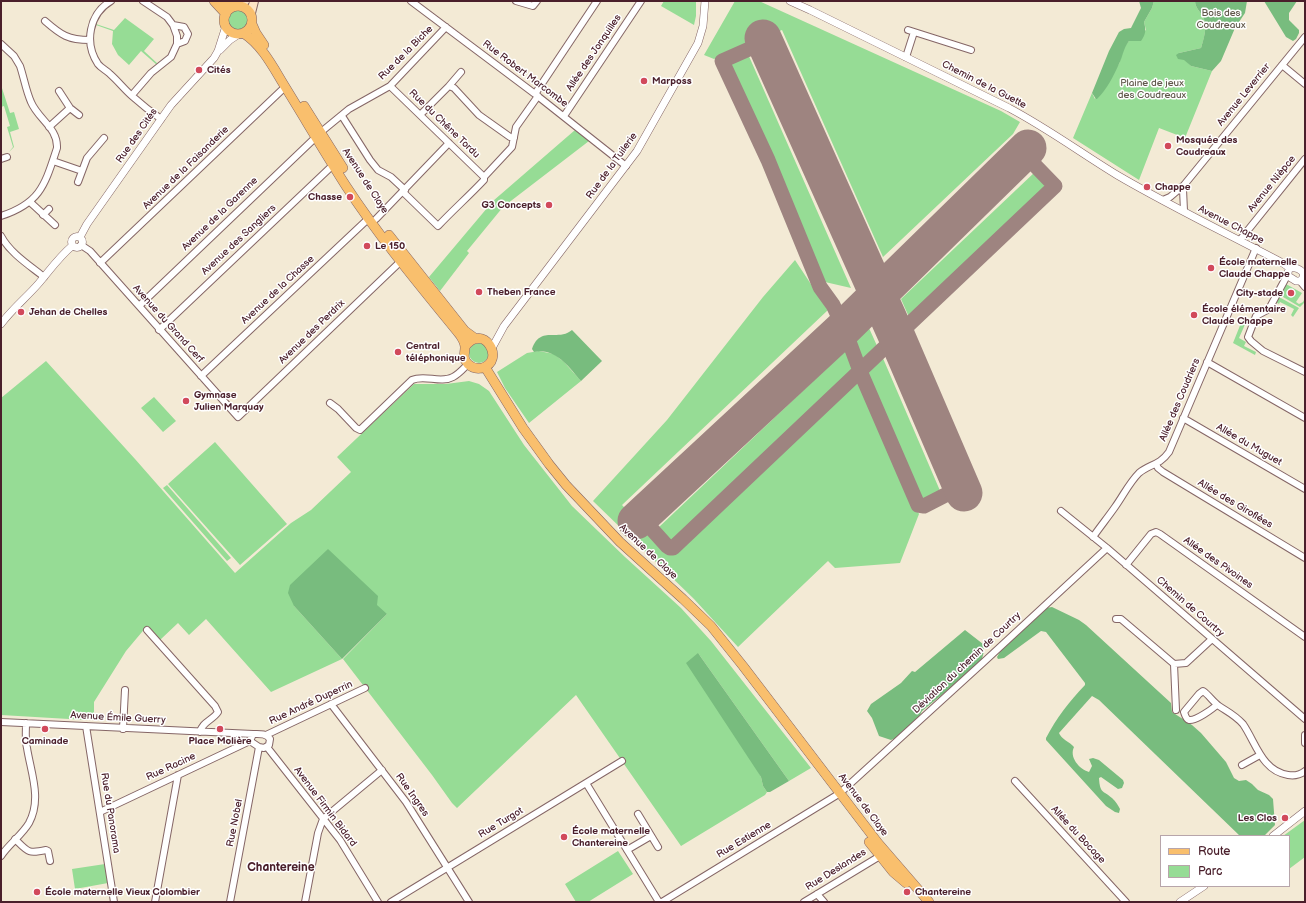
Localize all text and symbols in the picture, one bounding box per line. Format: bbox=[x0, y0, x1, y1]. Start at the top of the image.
park label: Bois des Coudreaux bbox=[1196, 7, 1246, 30]
street label: Allée des Jonquilles bbox=[564, 12, 624, 94]
street label: Rue de la Biche bbox=[376, 23, 436, 83]
street label: Rue Robert Marcombe bbox=[480, 38, 570, 110]
street label: Chemin de la Guette bbox=[940, 59, 1028, 111]
street label: Avenue Leverrier bbox=[1215, 61, 1273, 129]
place label: Cités bbox=[207, 64, 231, 76]
marker: Cités bbox=[194, 65, 204, 75]
place label: Marposs bbox=[652, 75, 692, 87]
marker: Marposs bbox=[639, 76, 649, 86]
park label: Plaine de jeux des Coudreaux bbox=[1118, 77, 1186, 100]
street label: Rue du Chêne Tordu bbox=[406, 87, 482, 161]
street label: Rue des Cités bbox=[114, 106, 160, 166]
street label: Avenue de la Faisanderie bbox=[141, 124, 231, 212]
street label: Rue de la Tuilerie bbox=[584, 130, 640, 202]
place label: Mosquée des Coudreaux bbox=[1176, 134, 1237, 158]
marker: Mosquée des Coudreaux bbox=[1163, 141, 1173, 151]
street label: Avenue de Claye bbox=[339, 146, 391, 216]
street label: Avenue Niépce bbox=[1246, 153, 1298, 215]
street label: Avenue de la Garenne bbox=[180, 175, 260, 253]
place label: Chappe bbox=[1155, 181, 1191, 193]
marker: Chappe bbox=[1142, 182, 1152, 192]
place label: Chasse bbox=[308, 191, 342, 203]
marker: Chasse bbox=[345, 192, 355, 202]
place label: G3 Concepts bbox=[482, 199, 541, 211]
marker: G3 Concepts bbox=[544, 200, 554, 210]
street label: Avenue des Sangliers bbox=[199, 202, 279, 278]
street label: Avenue Chappe bbox=[1196, 203, 1266, 247]
place label: Le 150 bbox=[375, 240, 405, 252]
marker: Le 150 bbox=[362, 241, 372, 251]
street label: Avenue de la Chasse bbox=[239, 253, 317, 327]
place label: École maternelle Claude Chappe bbox=[1219, 256, 1297, 280]
marker: École maternelle Claude Chappe bbox=[1206, 263, 1216, 273]
street label: Avenue du Grand Cerf bbox=[130, 283, 206, 365]
place label: Theben France bbox=[487, 286, 556, 298]
marker: Theben France bbox=[474, 287, 484, 297]
place label: City-stade bbox=[1236, 287, 1283, 299]
marker: City-stade bbox=[1286, 288, 1296, 298]
street label: Avenue des Perdrix bbox=[276, 297, 348, 367]
place label: École élémentaire Claude Chappe bbox=[1202, 303, 1286, 326]
place label: Jehan de Chelles bbox=[29, 306, 108, 318]
marker: Jehan de Chelles bbox=[16, 307, 26, 317]
marker: École élémentaire Claude Chappe bbox=[1189, 310, 1199, 320]
place label: Central téléphonique bbox=[406, 340, 466, 364]
marker: Central téléphonique bbox=[393, 347, 403, 357]
street label: Allée des Coudriers bbox=[1157, 357, 1203, 443]
place label: Gymnase Julien Marquay bbox=[194, 389, 264, 412]
marker: Gymnase Julien Marquay bbox=[181, 396, 191, 406]
street label: Allée du Muguet bbox=[1214, 421, 1284, 469]
street label: Allée des Giroflées bbox=[1195, 477, 1275, 531]
street label: Avenue de Claye bbox=[616, 522, 680, 582]
street label: Allée des Pivoines bbox=[1181, 535, 1255, 591]
street label: Chemin de Courtry bbox=[1154, 574, 1226, 640]
street label: Déviation du chemin de Courtry bbox=[911, 610, 1023, 716]
street label: Rue André Duperrin bbox=[267, 678, 355, 728]
street label: Avenue Émile Guerry bbox=[70, 710, 166, 726]
marker: Caminade bbox=[40, 724, 50, 734]
marker: Place Molière bbox=[215, 724, 225, 734]
place label: Caminade bbox=[22, 735, 68, 747]
place label: Place Molière bbox=[188, 735, 252, 747]
street label: Rue Racine bbox=[144, 750, 198, 784]
street label: Avenue Firmin Bidard bbox=[291, 765, 359, 849]
street label: Rue Ingres bbox=[393, 771, 431, 819]
street label: Avenue de Claye bbox=[836, 771, 890, 839]
street label: Rue du Panorama bbox=[98, 772, 122, 854]
street label: Rue Nobel bbox=[225, 798, 245, 848]
street label: Allée du Bocage bbox=[1048, 804, 1108, 866]
street label: Rue Turgot bbox=[476, 805, 526, 841]
place label: Les Clos bbox=[1238, 812, 1277, 824]
marker: Les Clos bbox=[1280, 813, 1290, 823]
street label: Rue Estienne bbox=[715, 819, 773, 861]
place label: École maternelle Chantereine bbox=[572, 825, 650, 848]
marker: École maternelle Chantereine bbox=[559, 832, 569, 842]
legend bbox=[1160, 835, 1290, 887]
text: Route bbox=[1198, 844, 1230, 859]
street label: Rue Deslandes bbox=[803, 847, 869, 893]
district label: Chantereine bbox=[247, 861, 315, 875]
text: Parc bbox=[1198, 864, 1222, 879]
place label: École maternelle Vieux Colombier bbox=[45, 886, 200, 898]
place label: Chantereine bbox=[915, 886, 971, 898]
marker: École maternelle Vieux Colombier bbox=[32, 887, 42, 897]
marker: Chantereine bbox=[902, 887, 912, 897]

